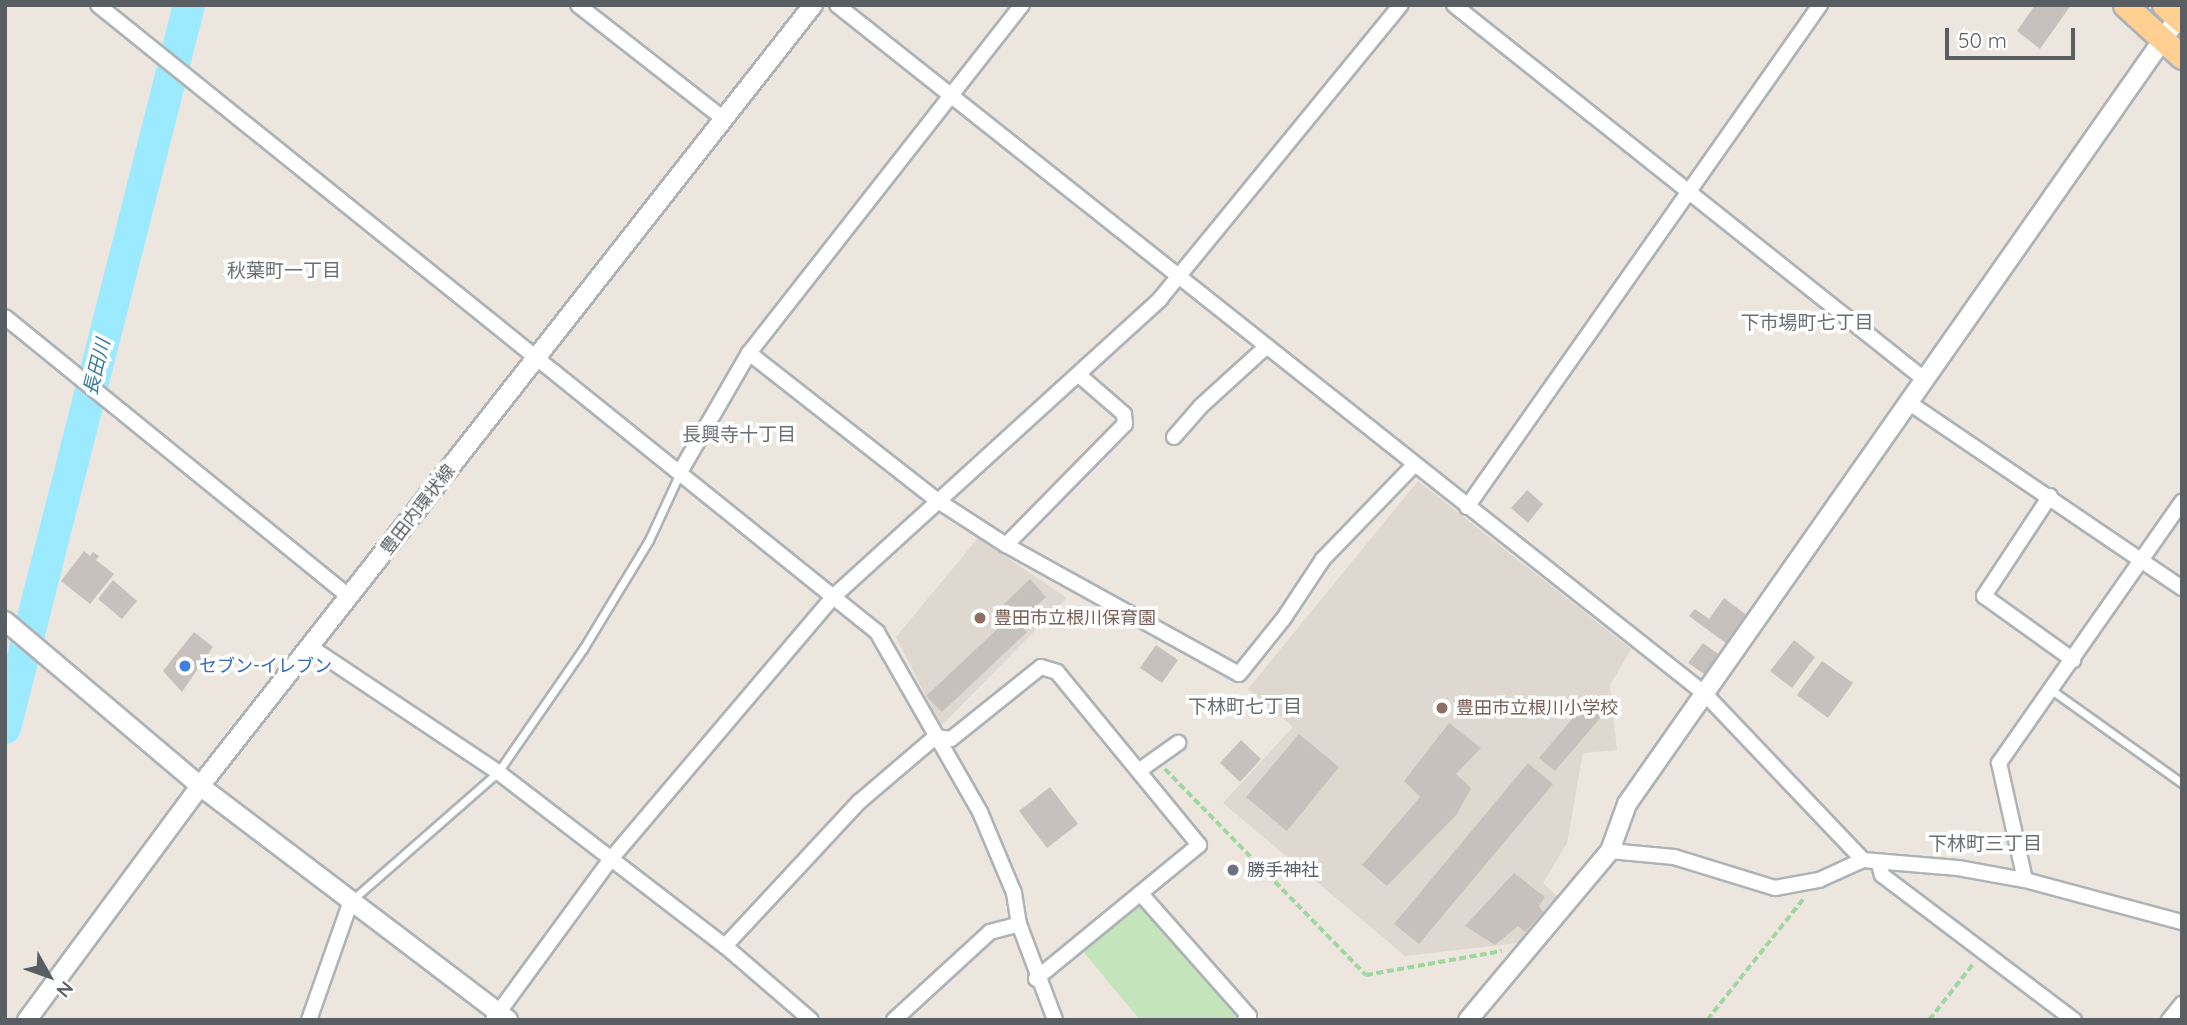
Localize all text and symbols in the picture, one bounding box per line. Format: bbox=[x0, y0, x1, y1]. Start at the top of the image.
scale bar bbox=[1949, 14, 2078, 58]
text: 50 m bbox=[1958, 27, 2007, 53]
district label: 秋葉町一丁目 bbox=[227, 260, 341, 282]
district label: 下市場町七丁目 bbox=[1741, 312, 1873, 334]
water label: 長田川 bbox=[79, 337, 115, 397]
district label: 長興寺十丁目 bbox=[682, 424, 796, 446]
street label: 豊田内環状線 bbox=[376, 461, 460, 559]
place label: 豊田市立根川保育園 bbox=[994, 607, 1156, 629]
marker: 豊田市立根川保育園 bbox=[972, 610, 988, 626]
place label: セブン-イレブン bbox=[199, 655, 332, 677]
marker: セブン-イレブン bbox=[177, 658, 193, 674]
district label: 下林町七丁目 bbox=[1188, 696, 1302, 718]
place label: 豊田市立根川小学校 bbox=[1456, 697, 1618, 719]
marker: 豊田市立根川小学校 bbox=[1434, 700, 1450, 716]
district label: 下林町三丁目 bbox=[1928, 833, 2042, 855]
place label: 勝手神社 bbox=[1247, 859, 1319, 881]
marker: 勝手神社 bbox=[1225, 862, 1241, 878]
north arrow bbox=[14, 941, 84, 1011]
text: N bbox=[51, 976, 79, 1003]

